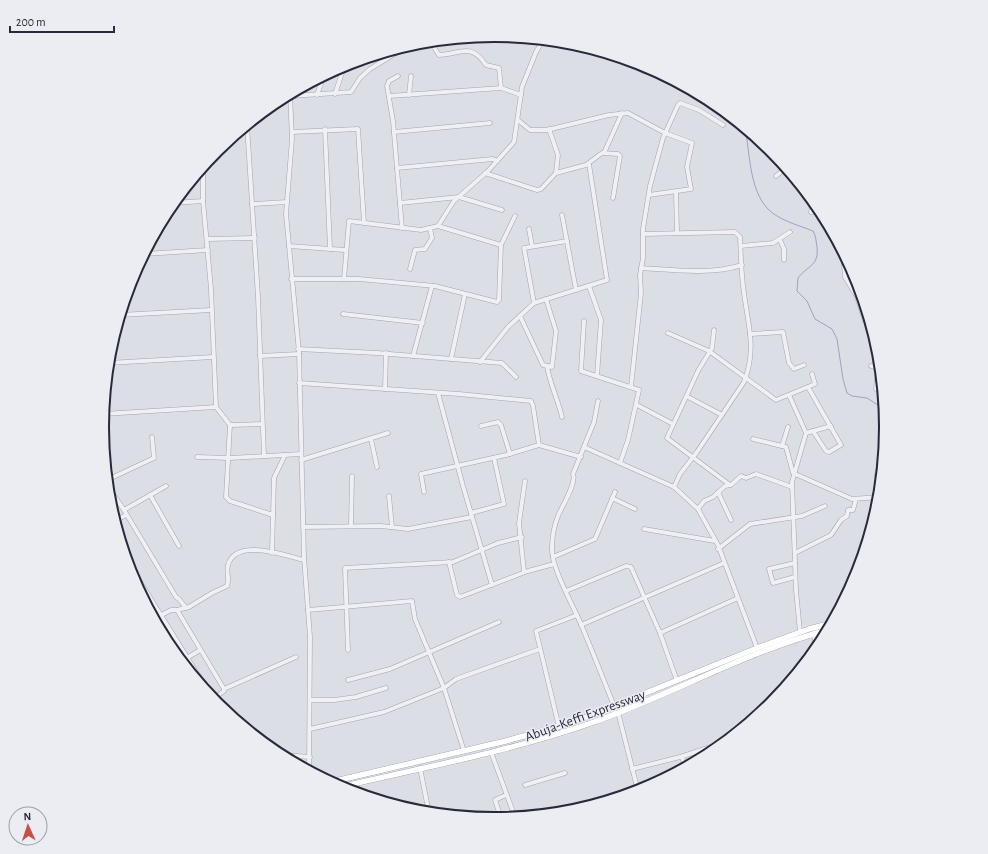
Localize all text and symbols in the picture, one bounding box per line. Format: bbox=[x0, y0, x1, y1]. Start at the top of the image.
scale bar bbox=[10, 8, 114, 34]
text: 200 m bbox=[16, 16, 46, 28]
street label: Abuja-Keffi Expressway bbox=[523, 688, 648, 744]
north arrow bbox=[8, 806, 48, 846]
text: N bbox=[23, 811, 32, 822]

